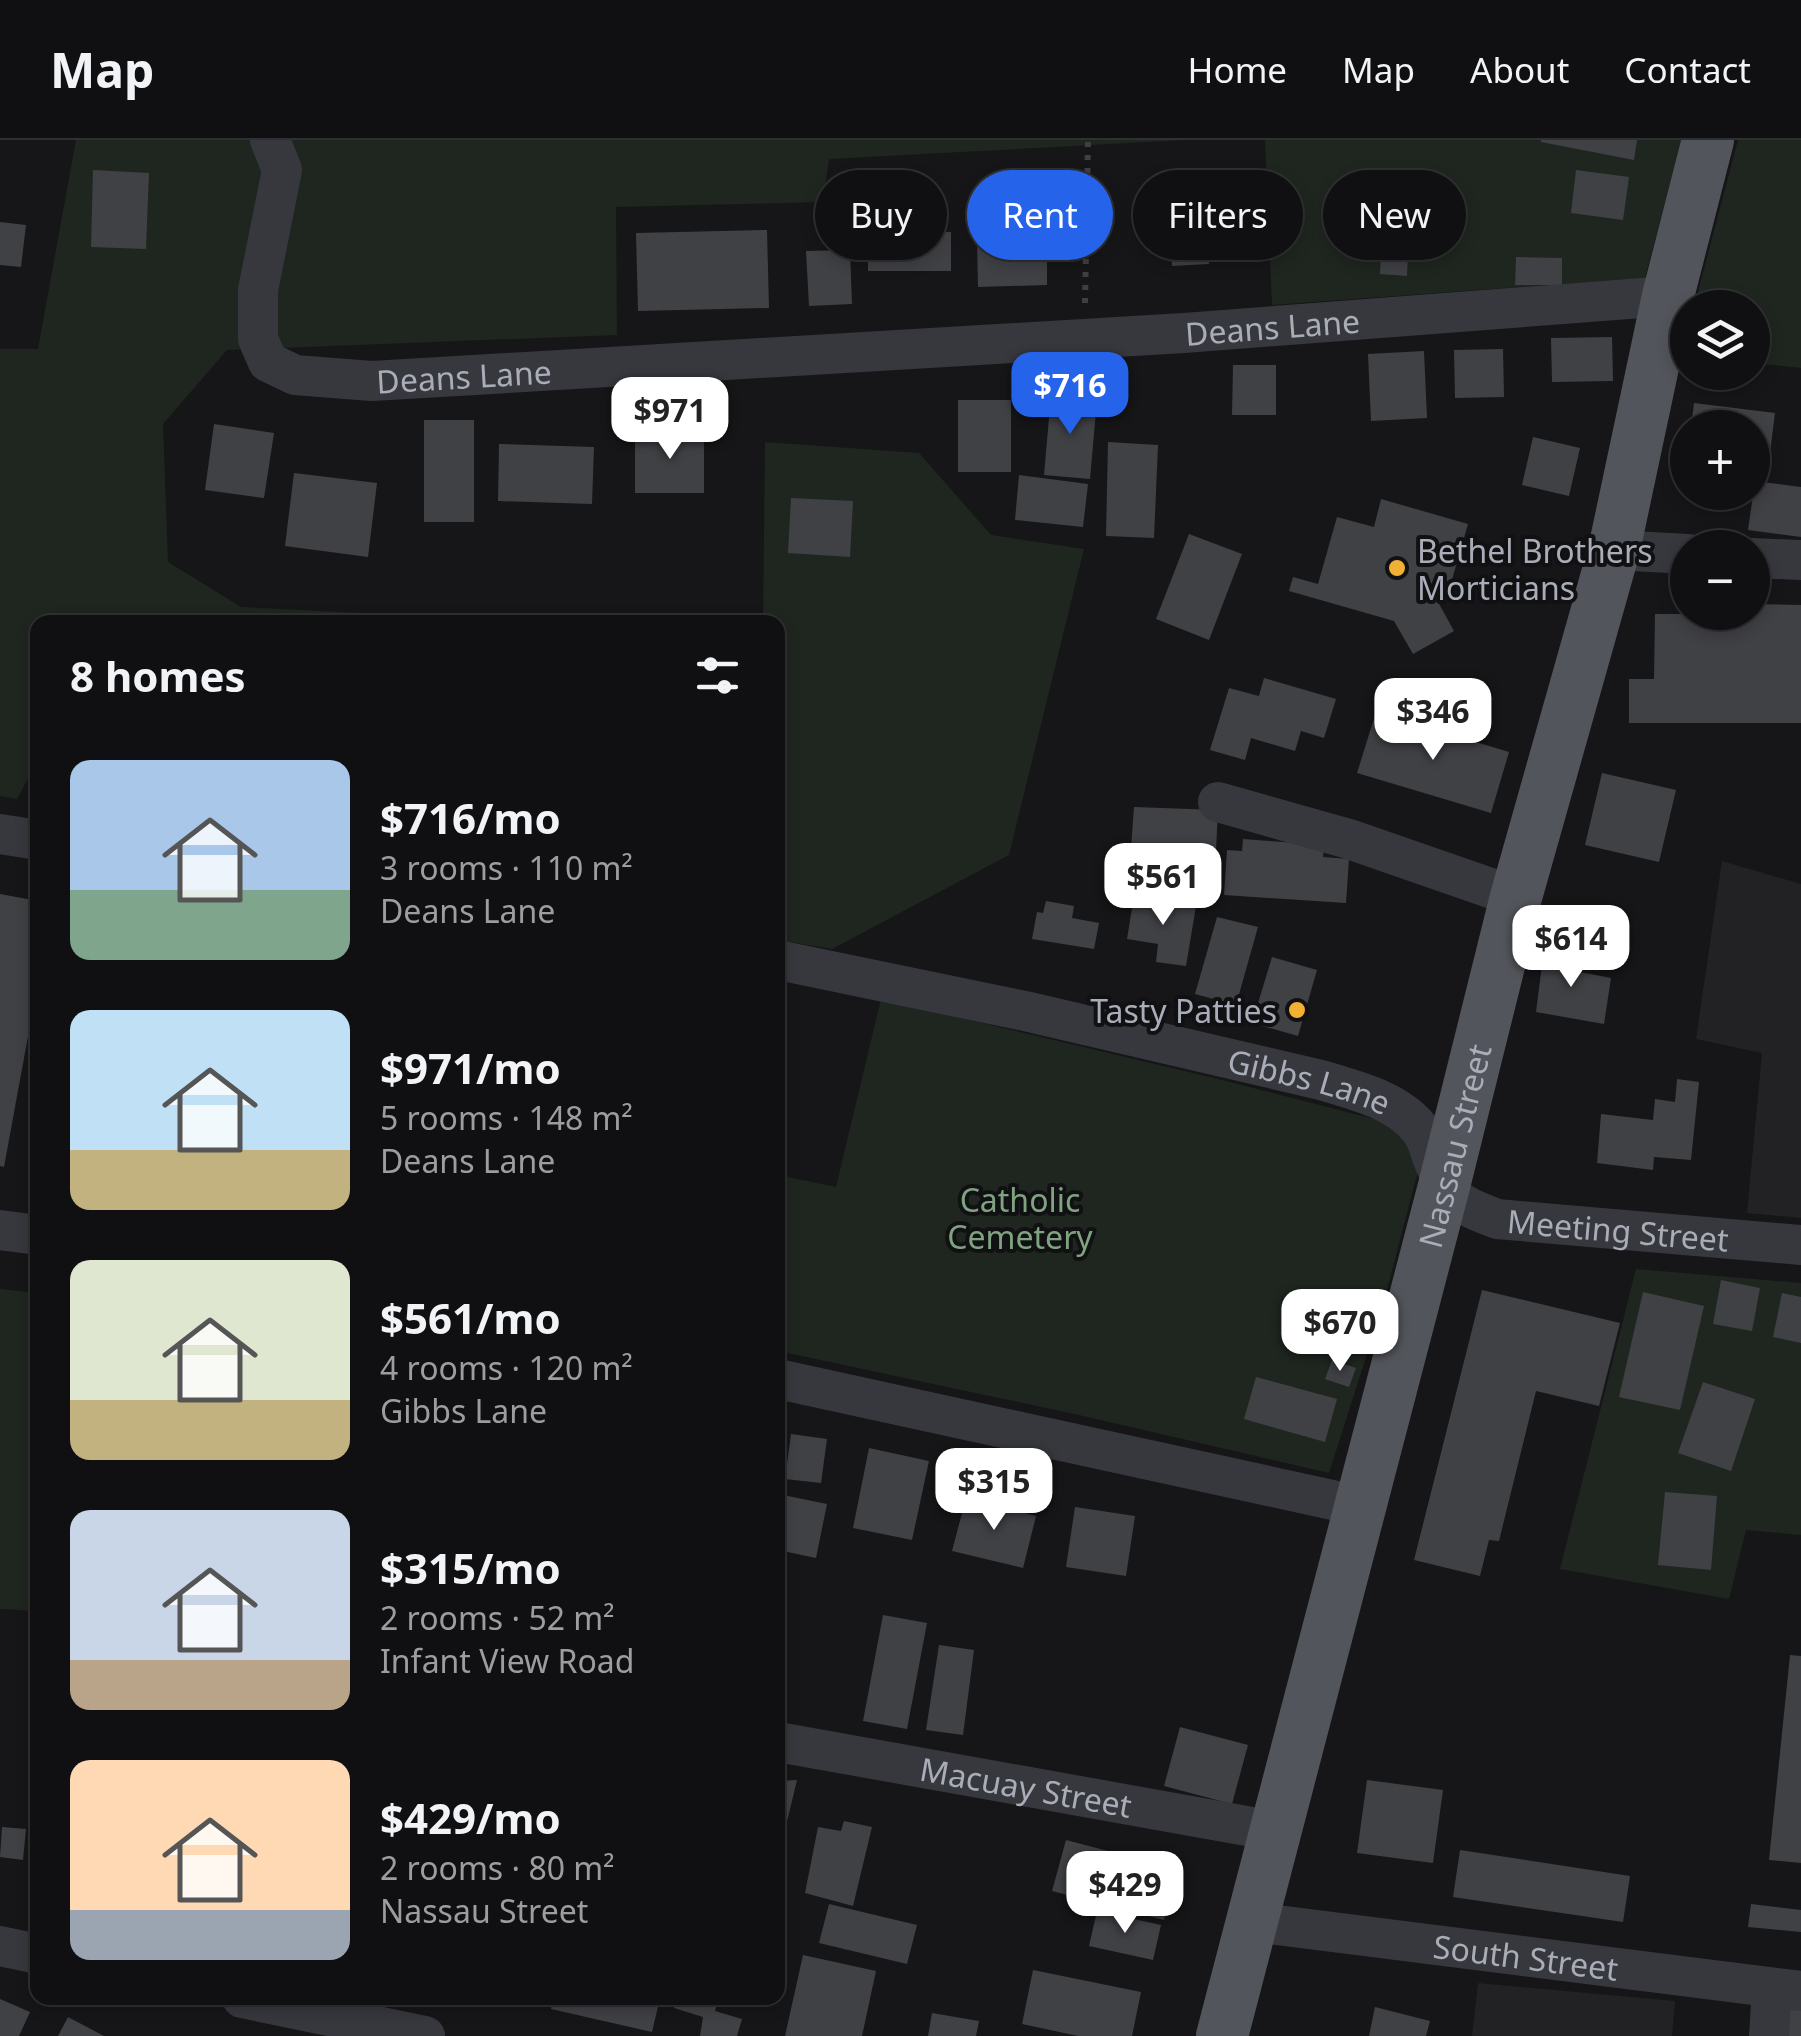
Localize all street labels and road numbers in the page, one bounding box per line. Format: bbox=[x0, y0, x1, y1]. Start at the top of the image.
street label: Deans Lane bbox=[1183, 298, 1361, 354]
street label: Deans Lane bbox=[375, 349, 553, 402]
street label: Gibbs Lane bbox=[1224, 1038, 1398, 1124]
street label: Nassau Street bbox=[1407, 1039, 1500, 1252]
street label: Meeting Street bbox=[1506, 1198, 1731, 1260]
street label: Macuay Street bbox=[917, 1746, 1135, 1826]
street label: South Street bbox=[1431, 1923, 1621, 1989]

